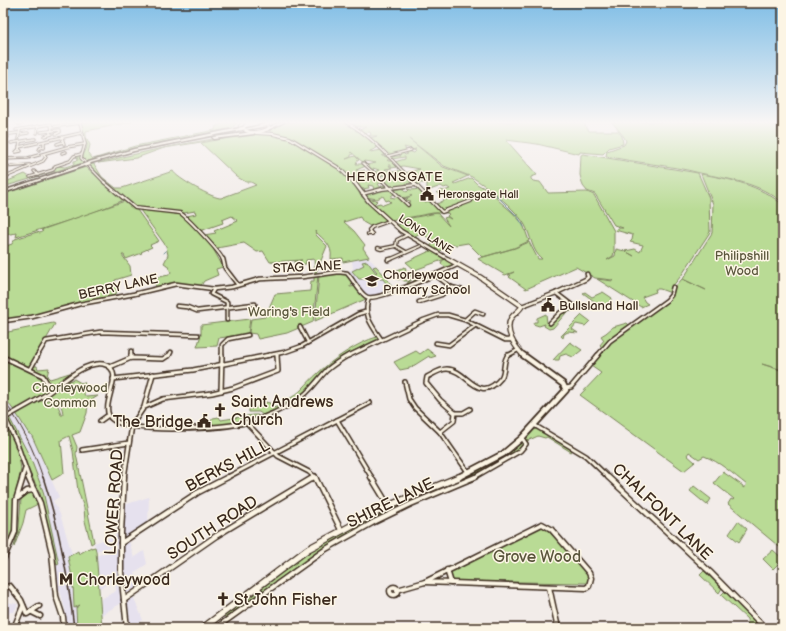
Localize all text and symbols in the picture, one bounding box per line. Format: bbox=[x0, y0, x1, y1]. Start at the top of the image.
district label: HERONSGATE bbox=[346, 169, 444, 185]
public building icon: Heronsgate Hall bbox=[419, 186, 435, 202]
place label: Heronsgate Hall bbox=[438, 188, 519, 201]
street label: LONG LANE bbox=[396, 212, 455, 257]
park label: Philipshill Wood bbox=[715, 248, 769, 279]
street label: STAG LANE bbox=[272, 257, 342, 277]
place label: Chorleywood Primary School bbox=[383, 267, 470, 298]
street label: BERRY LANE bbox=[77, 271, 160, 303]
school or university icon: Chorleywood Primary School bbox=[364, 273, 380, 289]
public building icon: Bullsland Hall bbox=[540, 297, 556, 313]
place label: Bullsland Hall bbox=[559, 298, 639, 314]
park label: Waring's Field bbox=[248, 304, 330, 320]
park label: Chorleywood Common bbox=[32, 380, 108, 411]
place label: Saint Andrews Church bbox=[231, 393, 333, 430]
church icon: Saint Andrews Church bbox=[212, 402, 228, 418]
place label: The Bridge bbox=[113, 413, 194, 432]
public building icon: The Bridge bbox=[196, 413, 212, 429]
street label: BERKS HILL bbox=[183, 436, 274, 496]
street label: LOWER ROAD bbox=[101, 449, 128, 556]
street label: CHALFONT LANE bbox=[608, 460, 716, 565]
street label: SHIRE LANE bbox=[344, 474, 437, 533]
street label: SOUTH ROAD bbox=[164, 492, 261, 564]
park label: Grove Wood bbox=[493, 548, 581, 567]
metro station icon: Chorleywood bbox=[58, 571, 74, 587]
place label: Chorleywood bbox=[77, 571, 170, 590]
church icon: St John Fisher bbox=[215, 591, 231, 607]
place label: St John Fisher bbox=[234, 591, 337, 610]

